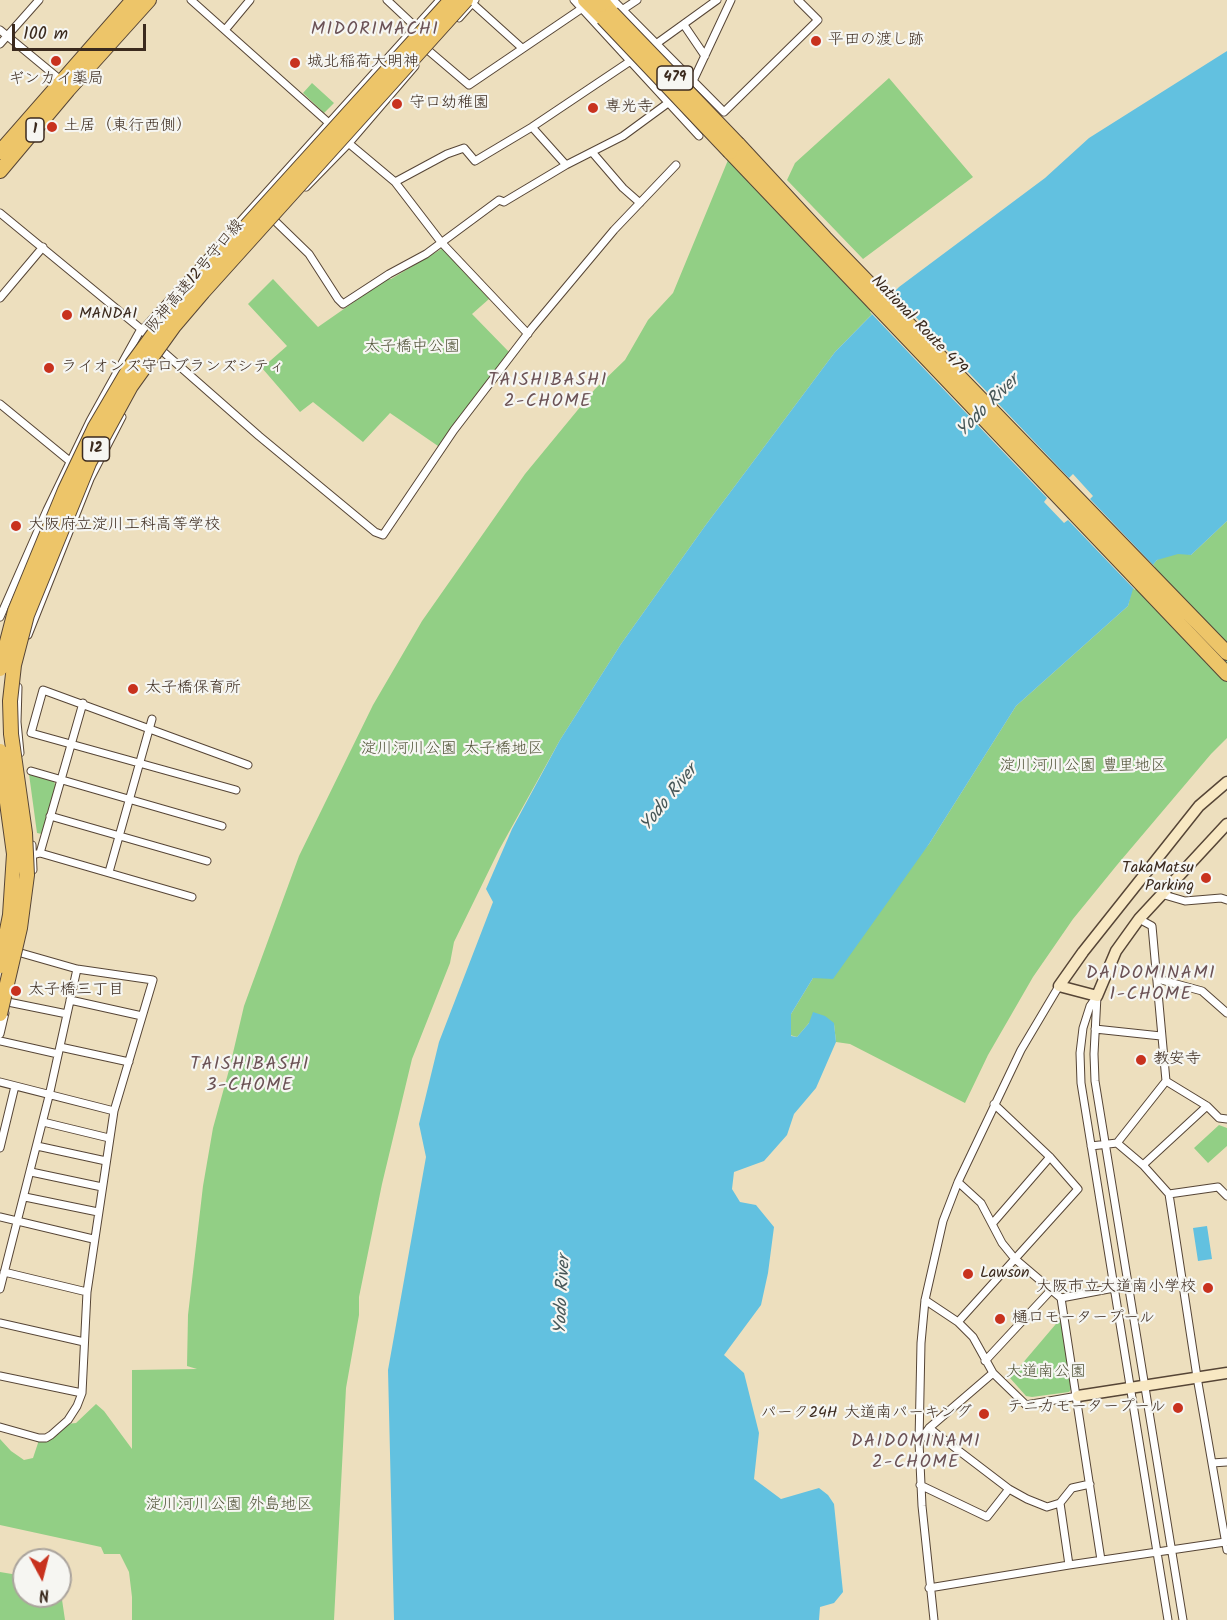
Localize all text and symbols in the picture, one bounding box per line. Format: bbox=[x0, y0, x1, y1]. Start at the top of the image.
scale bar bbox=[15, 12, 148, 50]
text: 100 m bbox=[23, 20, 68, 49]
district label: MIDORIMACHI bbox=[311, 20, 439, 42]
place label: 平田の渡し跡 bbox=[828, 31, 924, 51]
marker: 平田の渡し跡 bbox=[809, 34, 823, 48]
place label: 城北稲荷大明神 bbox=[307, 53, 419, 73]
marker: ギンカイ薬局 bbox=[49, 54, 63, 68]
marker: 城北稲荷大明神 bbox=[288, 56, 302, 70]
road number: 479 bbox=[657, 66, 693, 90]
place label: ギンカイ薬局 bbox=[8, 70, 104, 90]
place label: 守口幼稚園 bbox=[409, 94, 489, 114]
marker: 守口幼稚園 bbox=[390, 97, 404, 111]
place label: 専光寺 bbox=[605, 98, 653, 118]
marker: 専光寺 bbox=[586, 101, 600, 115]
place label: 土居（東行西側） bbox=[64, 117, 192, 137]
road number: 1 bbox=[26, 118, 44, 142]
marker: 土居（東行西側） bbox=[45, 120, 59, 134]
street label: 阪神高速12号守口線 bbox=[143, 216, 249, 338]
street label: National Route 479 bbox=[866, 273, 970, 379]
place label: MANDAI bbox=[79, 305, 137, 325]
marker: MANDAI bbox=[60, 308, 74, 322]
park label: 太子橋中公園 bbox=[364, 338, 460, 358]
place label: ライオンズ守口ブランズシティ bbox=[61, 358, 285, 378]
marker: ライオンズ守口ブランズシティ bbox=[42, 361, 56, 375]
district label: TAISHIBASHI 2-CHOME bbox=[488, 371, 608, 413]
water label: Yodo River bbox=[953, 371, 1025, 443]
road number: 12 bbox=[82, 437, 110, 461]
place label: 大阪府立淀川工科高等学校 bbox=[28, 516, 220, 536]
marker: 大阪府立淀川工科高等学校 bbox=[9, 519, 23, 533]
place label: 太子橋保育所 bbox=[145, 679, 241, 699]
marker: 太子橋保育所 bbox=[126, 682, 140, 696]
park label: 淀川河川公園 太子橋地区 bbox=[361, 740, 543, 760]
park label: 淀川河川公園 豊里地区 bbox=[1000, 757, 1166, 777]
water label: Yodo River bbox=[637, 761, 703, 837]
place label: TakaMatsu Parking bbox=[1122, 859, 1194, 897]
marker: TakaMatsu Parking bbox=[1199, 871, 1213, 885]
district label: DAIDOMINAMI 1-CHOME bbox=[1086, 964, 1216, 1006]
place label: 太子橋三丁目 bbox=[28, 981, 124, 1001]
marker: 太子橋三丁目 bbox=[9, 984, 23, 998]
place label: 教安寺 bbox=[1153, 1050, 1201, 1070]
marker: 教安寺 bbox=[1134, 1053, 1148, 1067]
district label: TAISHIBASHI 3-CHOME bbox=[190, 1055, 310, 1098]
water label: Yodo River bbox=[551, 1255, 577, 1335]
place label: Lawson bbox=[980, 1264, 1030, 1284]
marker: Lawson bbox=[961, 1267, 975, 1281]
place label: 大阪市立大道南小学校 bbox=[1036, 1278, 1196, 1298]
marker: 大阪市立大道南小学校 bbox=[1201, 1281, 1215, 1295]
place label: 樋口モータープール bbox=[1012, 1309, 1155, 1329]
marker: 樋口モータープール bbox=[993, 1312, 1007, 1326]
park label: 大道南公園 bbox=[1006, 1363, 1086, 1383]
place label: テニカモータープール bbox=[1007, 1398, 1166, 1418]
marker: テニカモータープール bbox=[1171, 1401, 1185, 1415]
place label: パーク24H 大道南パーキング bbox=[761, 1404, 972, 1424]
marker: パーク24H 大道南パーキング bbox=[977, 1407, 991, 1421]
district label: DAIDOMINAMI 2-CHOME bbox=[851, 1432, 981, 1474]
park label: 淀川河川公園 外島地区 bbox=[146, 1496, 312, 1516]
north arrow bbox=[12, 1548, 72, 1608]
text: N bbox=[37, 1581, 51, 1607]

